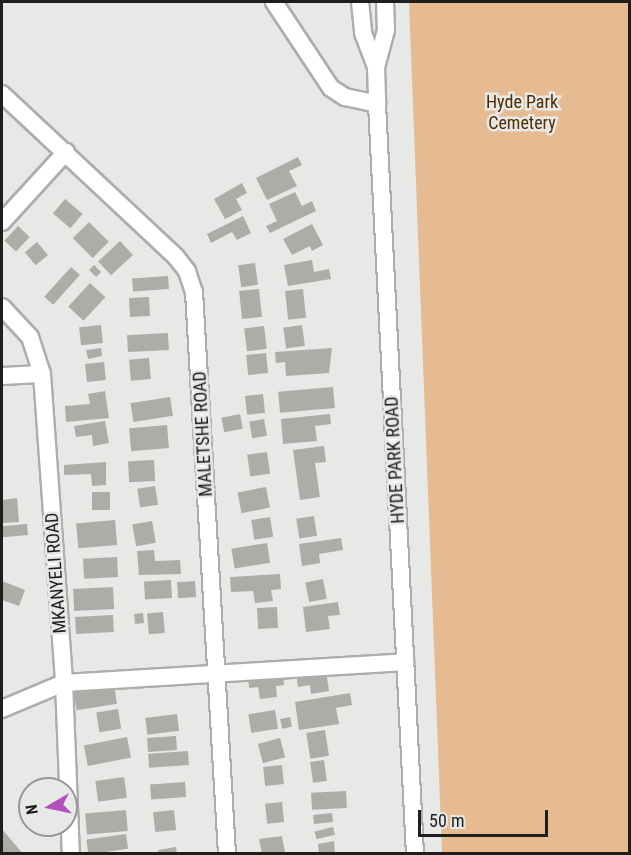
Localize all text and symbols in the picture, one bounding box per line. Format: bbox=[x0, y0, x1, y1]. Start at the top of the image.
park label: Hyde Park Cemetery bbox=[486, 92, 558, 134]
street label: MALETSHE ROAD bbox=[189, 371, 217, 497]
street label: HYDE PARK ROAD bbox=[381, 396, 409, 524]
street label: MKANYELI ROAD bbox=[41, 512, 71, 634]
north arrow bbox=[18, 777, 78, 837]
scale bar bbox=[421, 798, 552, 836]
text: N bbox=[22, 803, 42, 816]
text: 50 m bbox=[429, 810, 464, 831]

